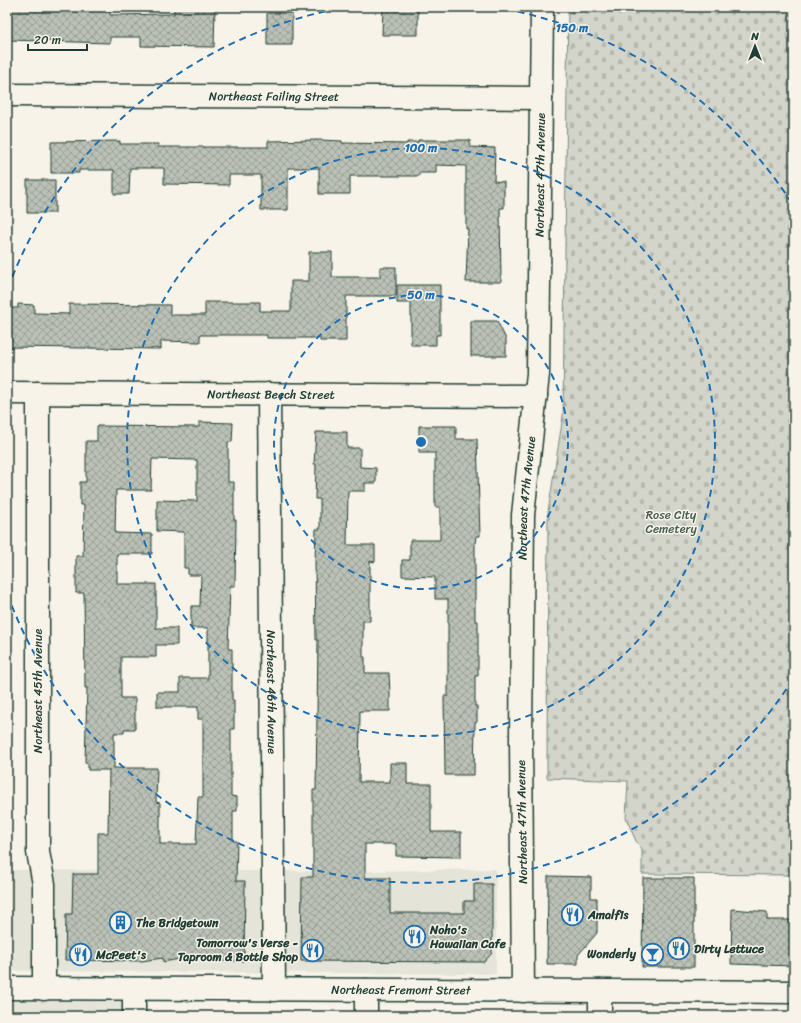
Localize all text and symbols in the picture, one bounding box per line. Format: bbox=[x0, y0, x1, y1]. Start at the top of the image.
text: 150 m bbox=[556, 17, 589, 39]
scale bar bbox=[28, 26, 87, 52]
north arrow bbox=[735, 26, 775, 66]
text: N bbox=[750, 27, 759, 46]
text: 20 m bbox=[34, 29, 61, 51]
street label: Northeast Failing Street bbox=[209, 85, 339, 108]
street label: Northeast 47th Avenue bbox=[528, 112, 552, 237]
text: 100 m bbox=[405, 137, 438, 159]
text: 50 m bbox=[407, 284, 435, 306]
street label: Northeast Beech Street bbox=[207, 383, 335, 406]
centre of rings bbox=[414, 435, 428, 449]
street label: Northeast 47th Avenue bbox=[512, 435, 542, 560]
park label: Rose City Cemetery bbox=[645, 504, 697, 540]
street label: Northeast 45th Avenue bbox=[27, 629, 49, 753]
street label: Northeast 46th Avenue bbox=[260, 630, 283, 754]
street label: Northeast 47th Avenue bbox=[510, 760, 534, 884]
restaurant icon: Amalfis bbox=[559, 902, 585, 928]
place label: Amalfis bbox=[587, 904, 629, 926]
building icon: The Bridgetown bbox=[107, 910, 133, 936]
place label: The Bridgetown bbox=[136, 912, 219, 934]
place label: Noho's Hawaiian Cafe bbox=[429, 919, 507, 955]
restaurant icon: Noho's Hawaiian Cafe bbox=[402, 924, 428, 950]
place label: Tomorrow's Verse - Taproom & Bottle Shop bbox=[178, 932, 299, 968]
restaurant icon: Dirty Lettuce bbox=[665, 936, 691, 962]
restaurant icon: Tomorrow's Verse - Taproom & Bottle Shop bbox=[300, 937, 326, 963]
place label: Dirty Lettuce bbox=[694, 938, 765, 960]
bar icon: Wonderly bbox=[639, 941, 665, 967]
restaurant icon: McPeet's bbox=[67, 942, 93, 968]
place label: Wonderly bbox=[587, 943, 637, 965]
place label: McPeet's bbox=[95, 944, 147, 966]
street label: Northeast Fremont Street bbox=[331, 979, 472, 1001]

